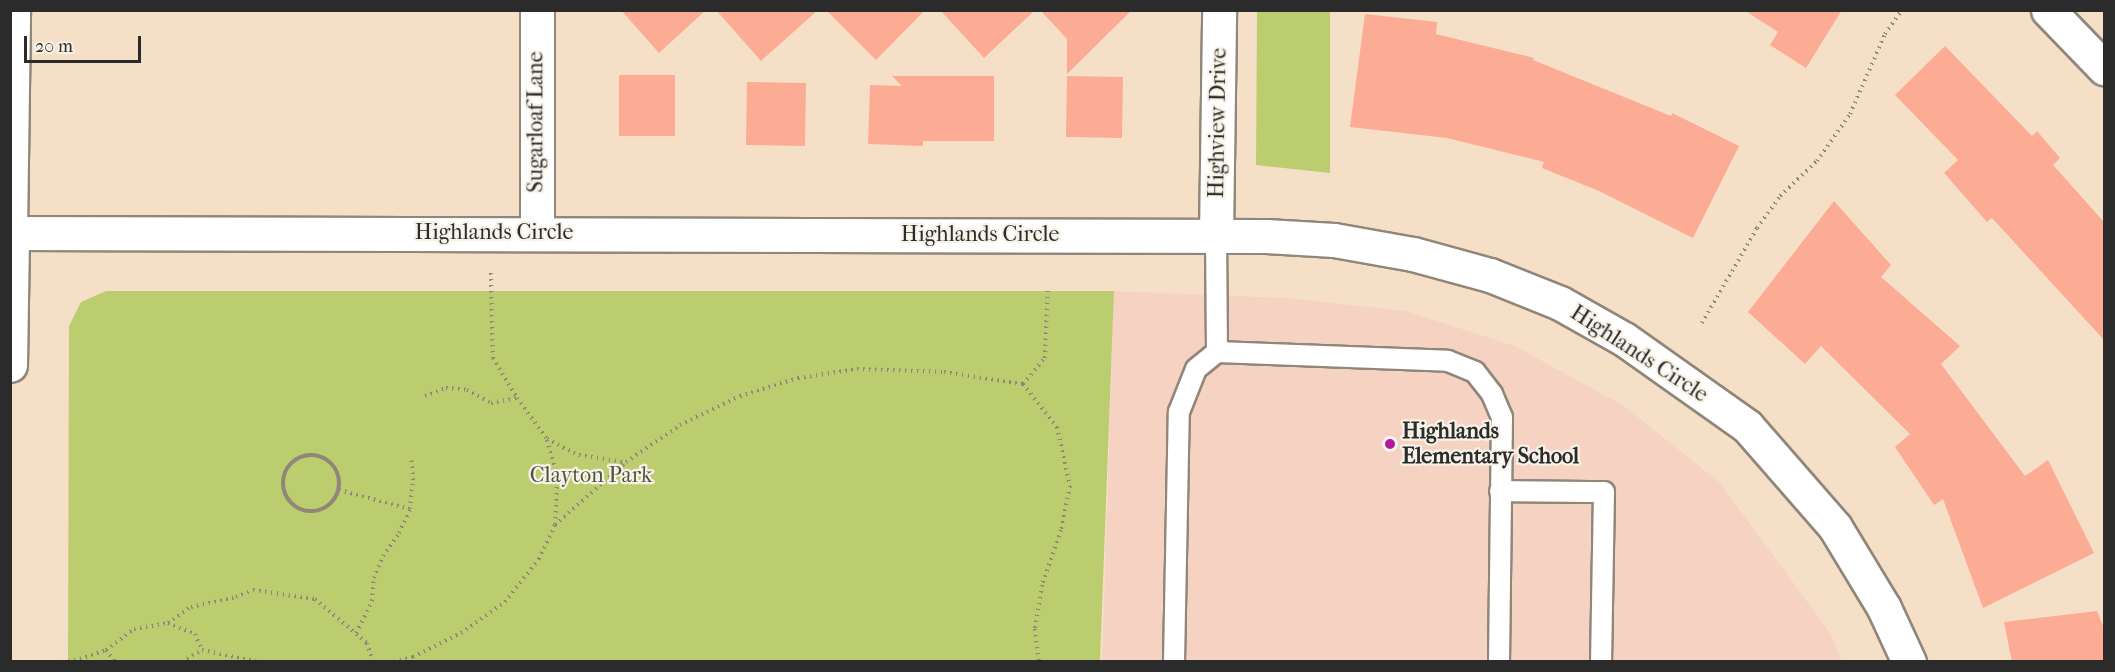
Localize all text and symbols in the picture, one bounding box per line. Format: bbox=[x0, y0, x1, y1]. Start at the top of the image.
scale bar bbox=[27, 24, 144, 62]
text: 20 m bbox=[35, 36, 73, 57]
street label: Highview Drive bbox=[1203, 48, 1233, 198]
street label: Sugarloaf Lane bbox=[523, 51, 549, 193]
street label: Highlands Circle bbox=[415, 220, 573, 246]
street label: Highlands Circle bbox=[901, 222, 1059, 248]
street label: Highlands Circle bbox=[1565, 300, 1713, 408]
place label: Highlands Elementary School bbox=[1402, 418, 1579, 470]
marker: Highlands Elementary School bbox=[1383, 437, 1397, 451]
park label: Clayton Park bbox=[530, 463, 652, 489]

